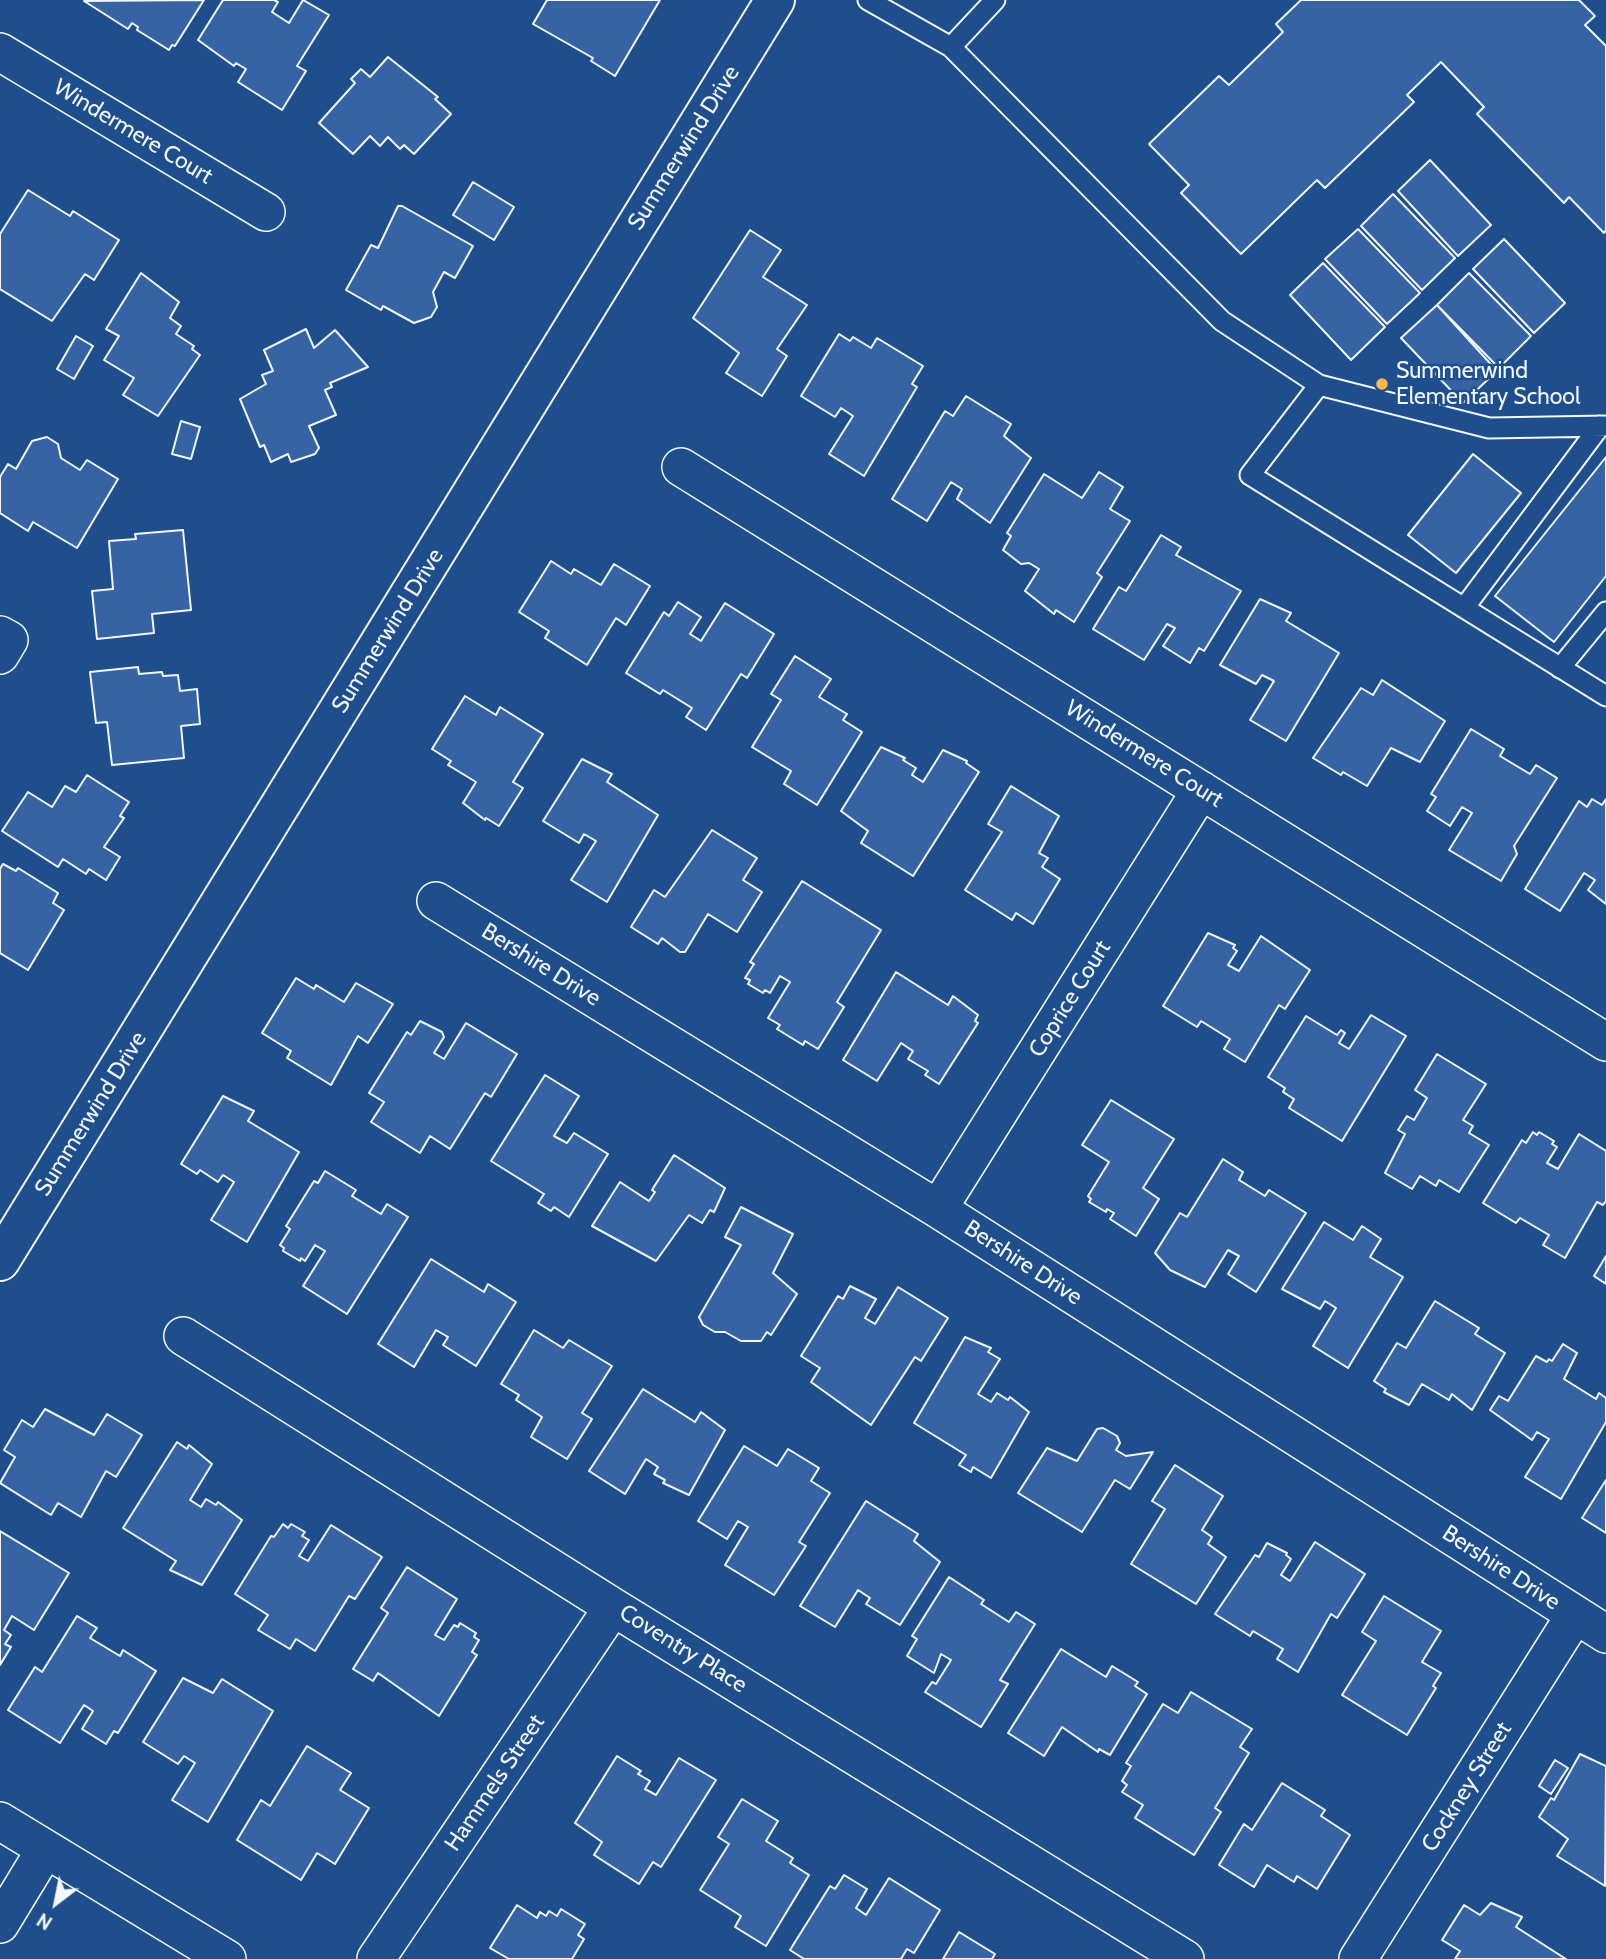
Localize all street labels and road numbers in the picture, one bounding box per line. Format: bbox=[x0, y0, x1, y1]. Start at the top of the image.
street label: Summerwind Drive bbox=[622, 61, 746, 235]
street label: Windermere Court bbox=[48, 74, 218, 190]
street label: Summerwind Drive bbox=[326, 544, 450, 718]
street label: Windermere Court bbox=[1060, 694, 1228, 814]
street label: Bershire Drive bbox=[476, 917, 606, 1013]
street label: Coprice Court bbox=[1023, 936, 1117, 1062]
street label: Summerwind Drive bbox=[29, 1027, 153, 1201]
street label: Bershire Drive bbox=[959, 1215, 1087, 1311]
street label: Bershire Drive bbox=[1437, 1520, 1565, 1616]
street label: Coventry Place bbox=[614, 1599, 752, 1699]
street label: Hammels Street bbox=[439, 1710, 551, 1856]
street label: Cockney Street bbox=[1416, 1717, 1518, 1857]

